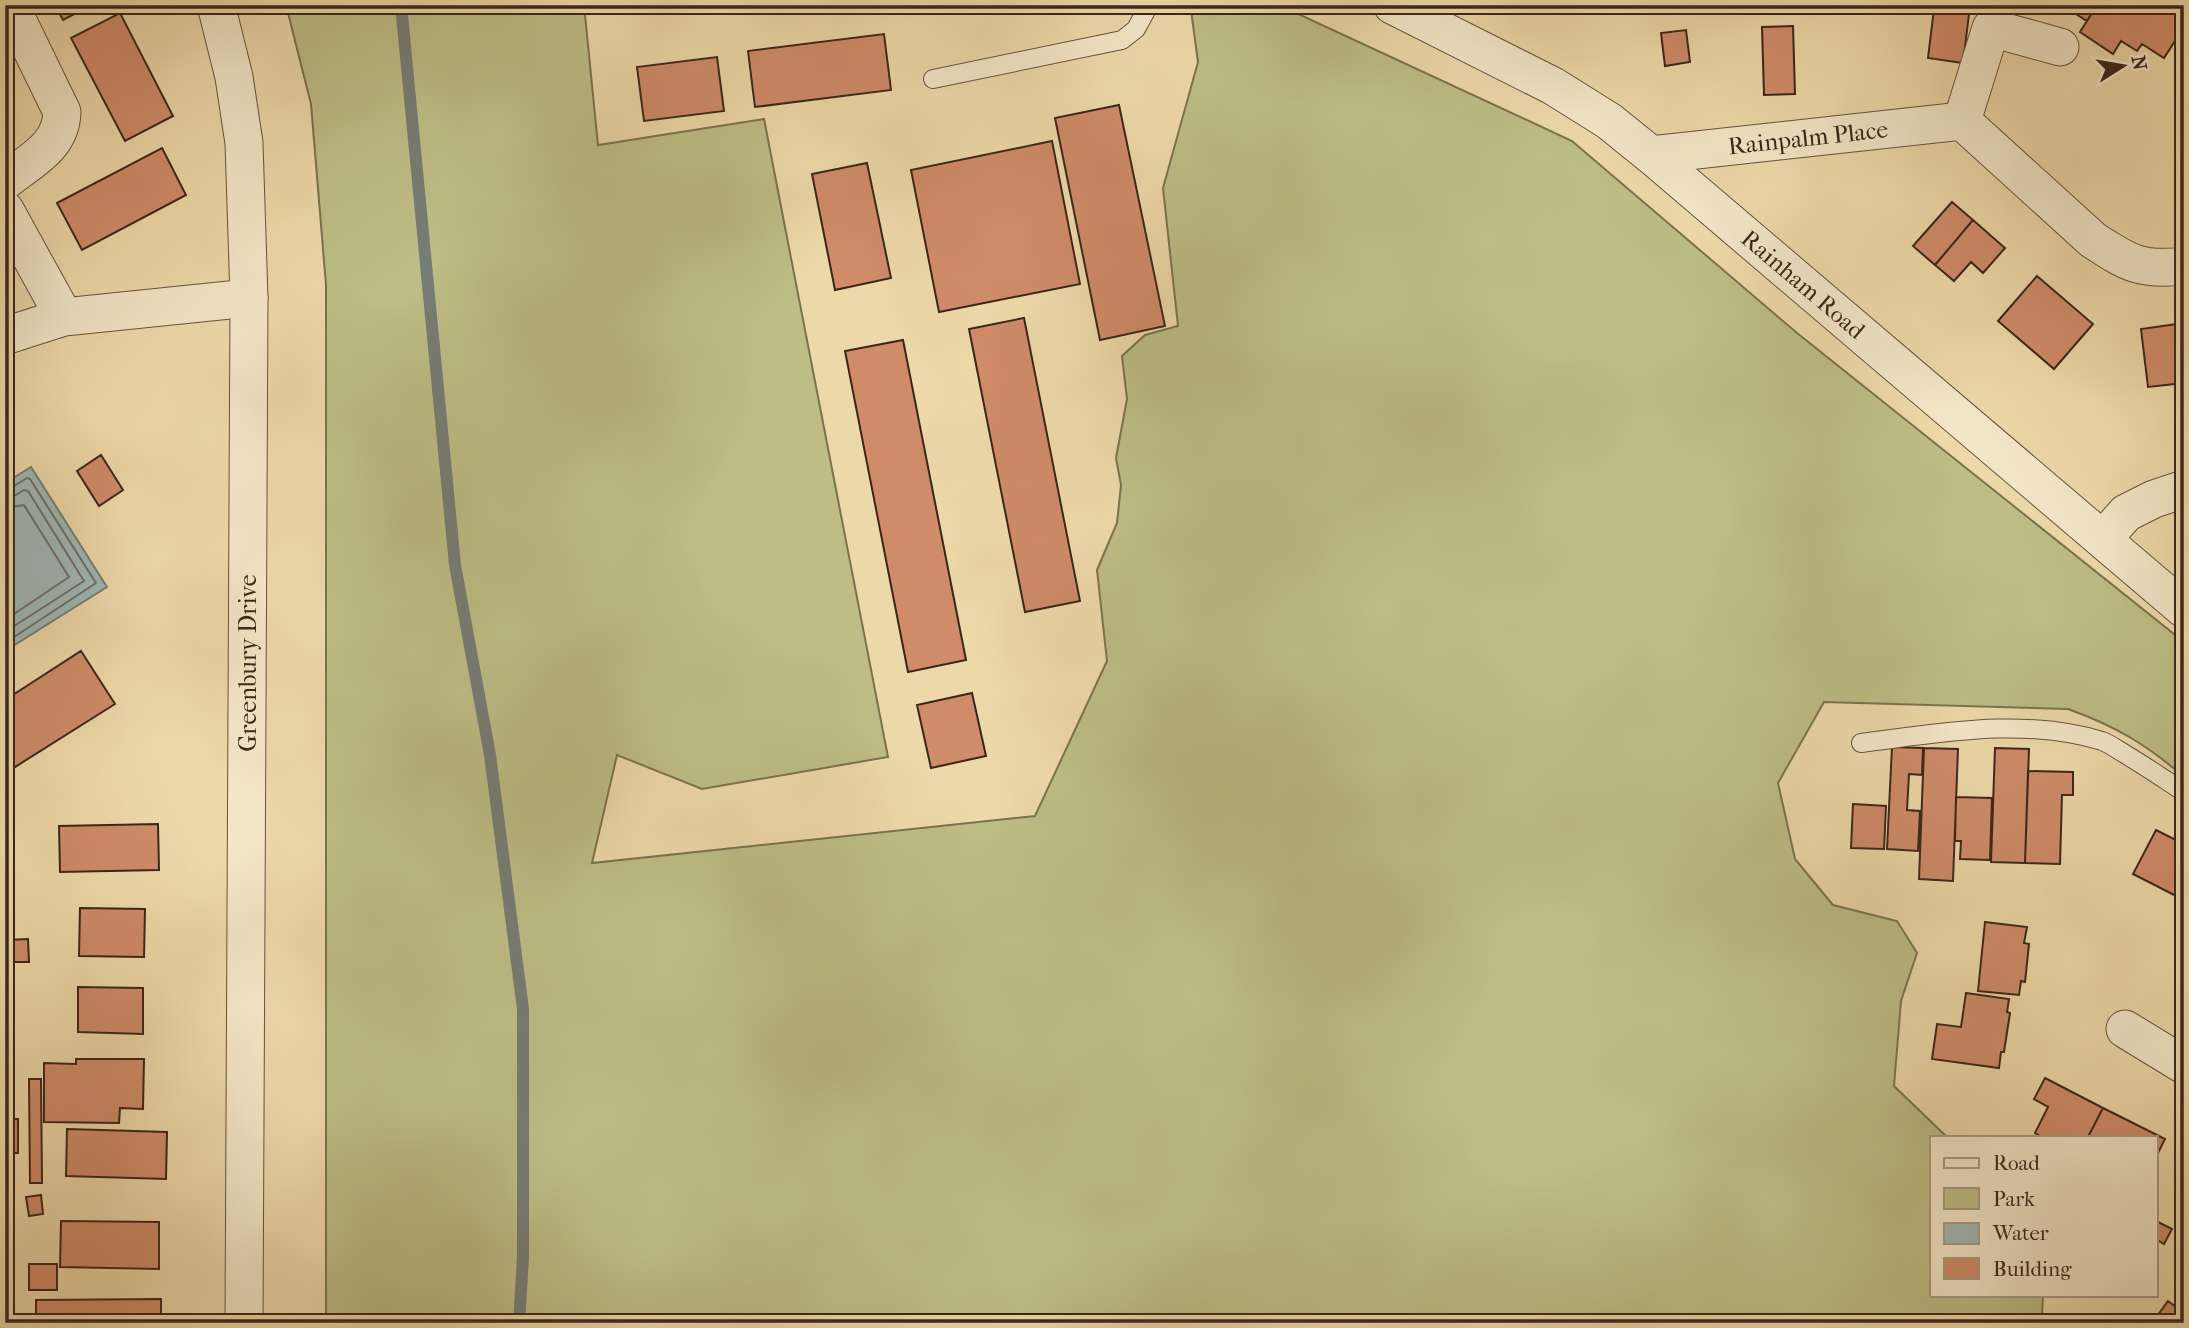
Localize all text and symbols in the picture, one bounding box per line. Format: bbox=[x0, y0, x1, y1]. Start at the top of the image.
north arrow bbox=[2088, 32, 2158, 102]
text: N bbox=[2127, 54, 2151, 73]
street label: Rainpalm Place bbox=[1727, 115, 1890, 160]
street label: Rainham Road bbox=[1736, 224, 1871, 345]
street label: Greenbury Drive bbox=[234, 574, 262, 752]
legend bbox=[1930, 1136, 2158, 1296]
text: Road bbox=[1993, 1151, 2040, 1175]
text: Park bbox=[1993, 1187, 2035, 1211]
text: Water bbox=[1992, 1221, 2049, 1245]
text: Building bbox=[1993, 1257, 2072, 1281]

